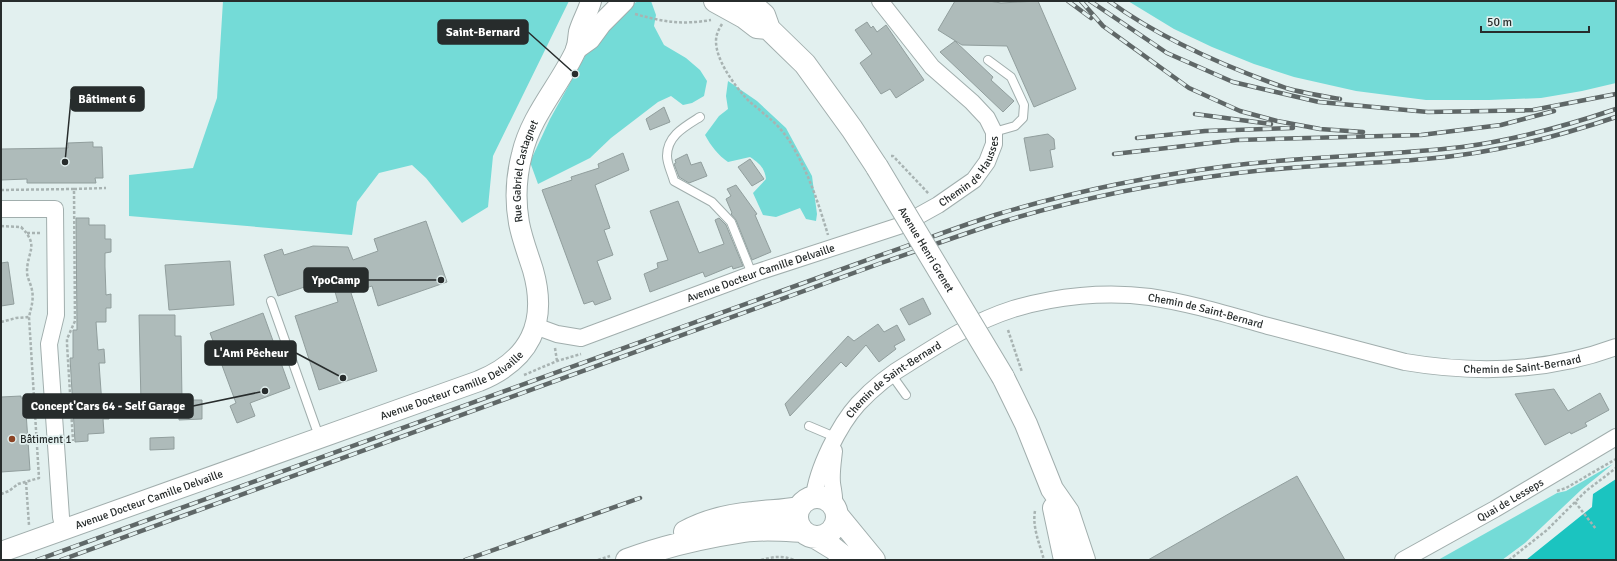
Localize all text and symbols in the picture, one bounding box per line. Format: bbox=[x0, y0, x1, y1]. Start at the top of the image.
scale bar bbox=[1481, 8, 1589, 34]
text: 50 m bbox=[1487, 15, 1512, 30]
callout: Saint-Bernard bbox=[438, 20, 528, 44]
text: Saint-Bernard bbox=[446, 25, 521, 40]
callout: Bâtiment 6 bbox=[71, 87, 144, 111]
text: Bâtiment 6 bbox=[78, 92, 136, 107]
street label: Rue Gabriel Castagnet bbox=[511, 118, 541, 223]
street label: Chemin de Hausses bbox=[936, 136, 1001, 210]
street label: Avenue Henri Grenet bbox=[895, 205, 957, 295]
street label: Avenue Docteur Camille Delvaille bbox=[685, 241, 837, 305]
callout: YpoCamp bbox=[304, 268, 368, 292]
text: YpoCamp bbox=[311, 273, 361, 288]
street label: Chemin de Saint-Bernard bbox=[1147, 291, 1265, 331]
street label: Chemin de Saint-Bernard bbox=[843, 339, 944, 421]
callout: L'Ami Pêcheur bbox=[205, 341, 296, 365]
text: L'Ami Pêcheur bbox=[214, 346, 289, 361]
street label: Avenue Docteur Camille Delvaille bbox=[378, 348, 526, 423]
street label: Chemin de Saint-Bernard bbox=[1463, 352, 1583, 376]
callout: Concept'Cars 64 - Self Garage bbox=[23, 394, 193, 418]
text: Concept'Cars 64 - Self Garage bbox=[31, 399, 185, 414]
place label: Bâtiment 1 bbox=[20, 433, 72, 446]
marker: Bâtiment 1 bbox=[7, 434, 17, 444]
street label: Avenue Docteur Camille Delvaille bbox=[73, 467, 225, 532]
street label: Quai de Lesseps bbox=[1475, 476, 1546, 525]

